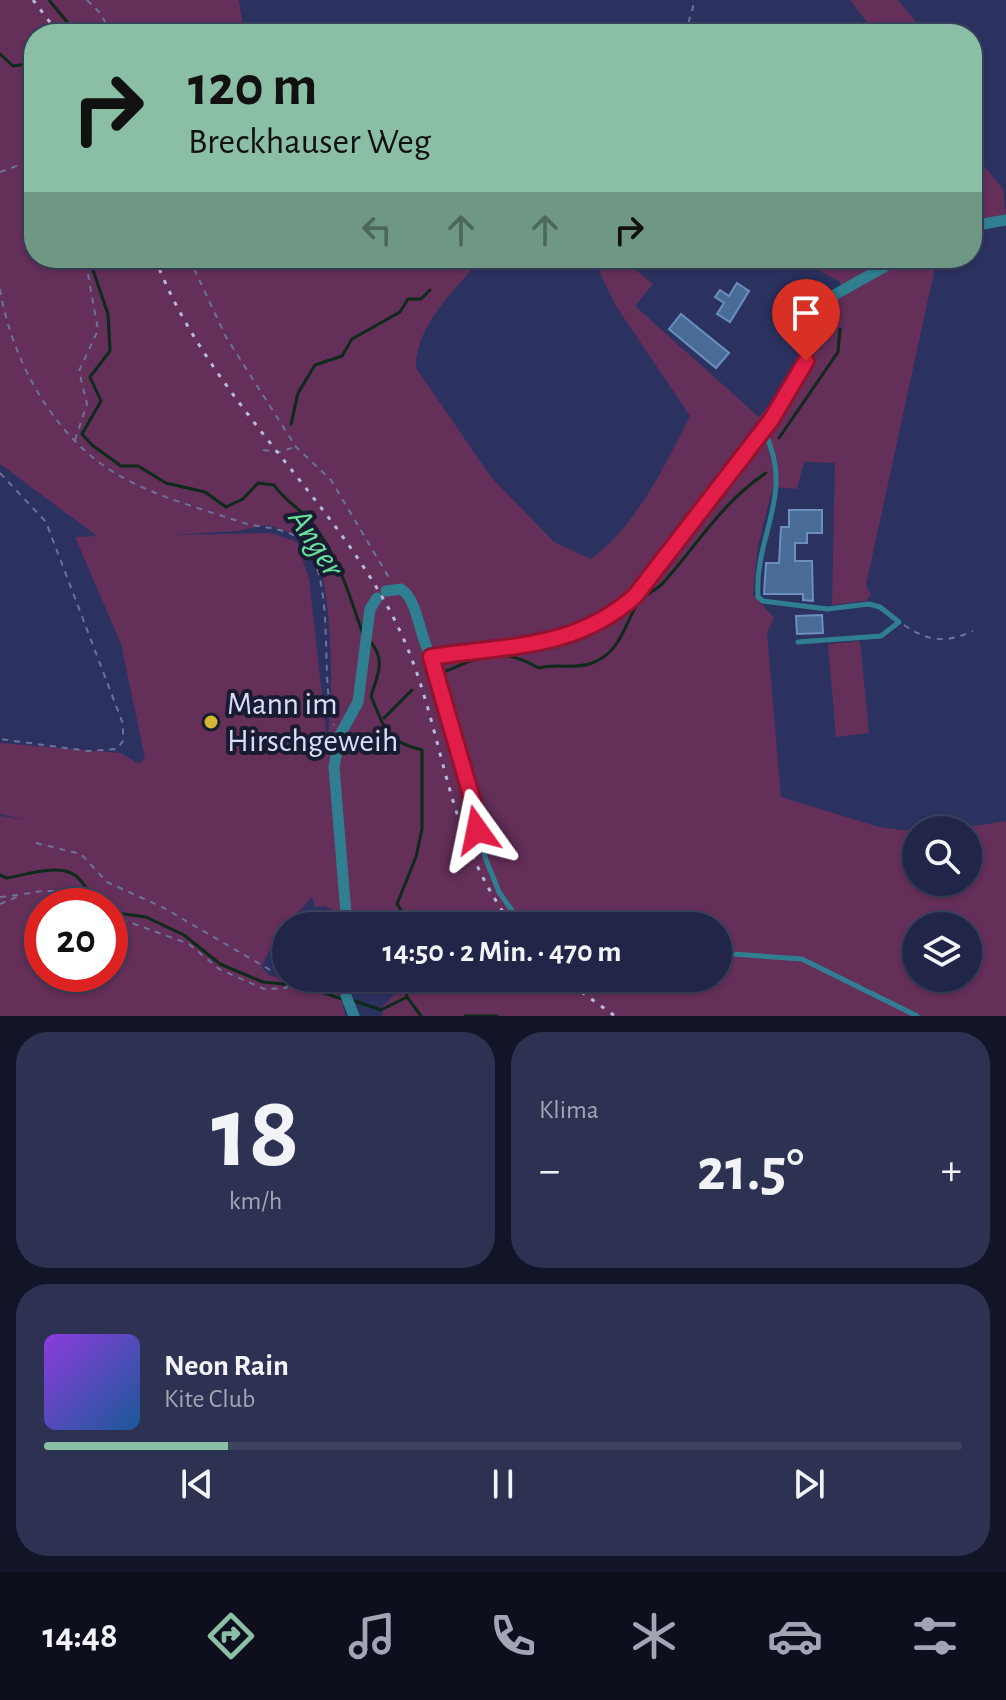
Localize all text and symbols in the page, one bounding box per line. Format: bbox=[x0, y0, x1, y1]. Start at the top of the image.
icon: right bbox=[56, 56, 160, 160]
text: 120 m bbox=[188, 59, 317, 115]
text: Breckhauser Weg bbox=[188, 124, 431, 160]
icon: left bbox=[355, 208, 399, 252]
icon: ahead bbox=[439, 208, 483, 252]
icon: ahead bbox=[523, 208, 567, 252]
icon: right bbox=[607, 208, 651, 252]
pin bbox=[772, 279, 840, 361]
icon: arrive bbox=[784, 291, 828, 335]
water label: Anger bbox=[281, 502, 351, 584]
place label: Mann im Hirschgeweih bbox=[227, 688, 398, 757]
marker: Mann im Hirschgeweih bbox=[202, 713, 220, 731]
position arrow bbox=[435, 788, 519, 872]
map controls bbox=[902, 816, 982, 992]
button: search bbox=[902, 816, 982, 896]
speed limit sign: 20 bbox=[24, 888, 128, 992]
button: layers bbox=[902, 912, 982, 992]
text: 14:50 · 2 Min. · 470 m bbox=[383, 937, 621, 967]
text: 18 bbox=[211, 1082, 300, 1186]
text: Klima bbox=[539, 1097, 599, 1123]
text: 21.5° bbox=[697, 1141, 804, 1201]
text: − bbox=[539, 1149, 560, 1193]
text: + bbox=[941, 1149, 962, 1193]
text: km/h bbox=[229, 1188, 282, 1214]
text: Neon Rain bbox=[164, 1351, 289, 1381]
text: Kite Club bbox=[164, 1386, 255, 1412]
icon: previous bbox=[175, 1462, 219, 1506]
icon: pause bbox=[481, 1462, 525, 1506]
icon: next bbox=[787, 1462, 831, 1506]
icon: directions bbox=[203, 1608, 259, 1664]
icon: music bbox=[344, 1608, 400, 1664]
icon: phone bbox=[485, 1608, 541, 1664]
icon: climate bbox=[626, 1608, 682, 1664]
icon: car bbox=[767, 1608, 823, 1664]
icon: filters bbox=[907, 1608, 963, 1664]
text: 14:48 bbox=[42, 1618, 118, 1654]

